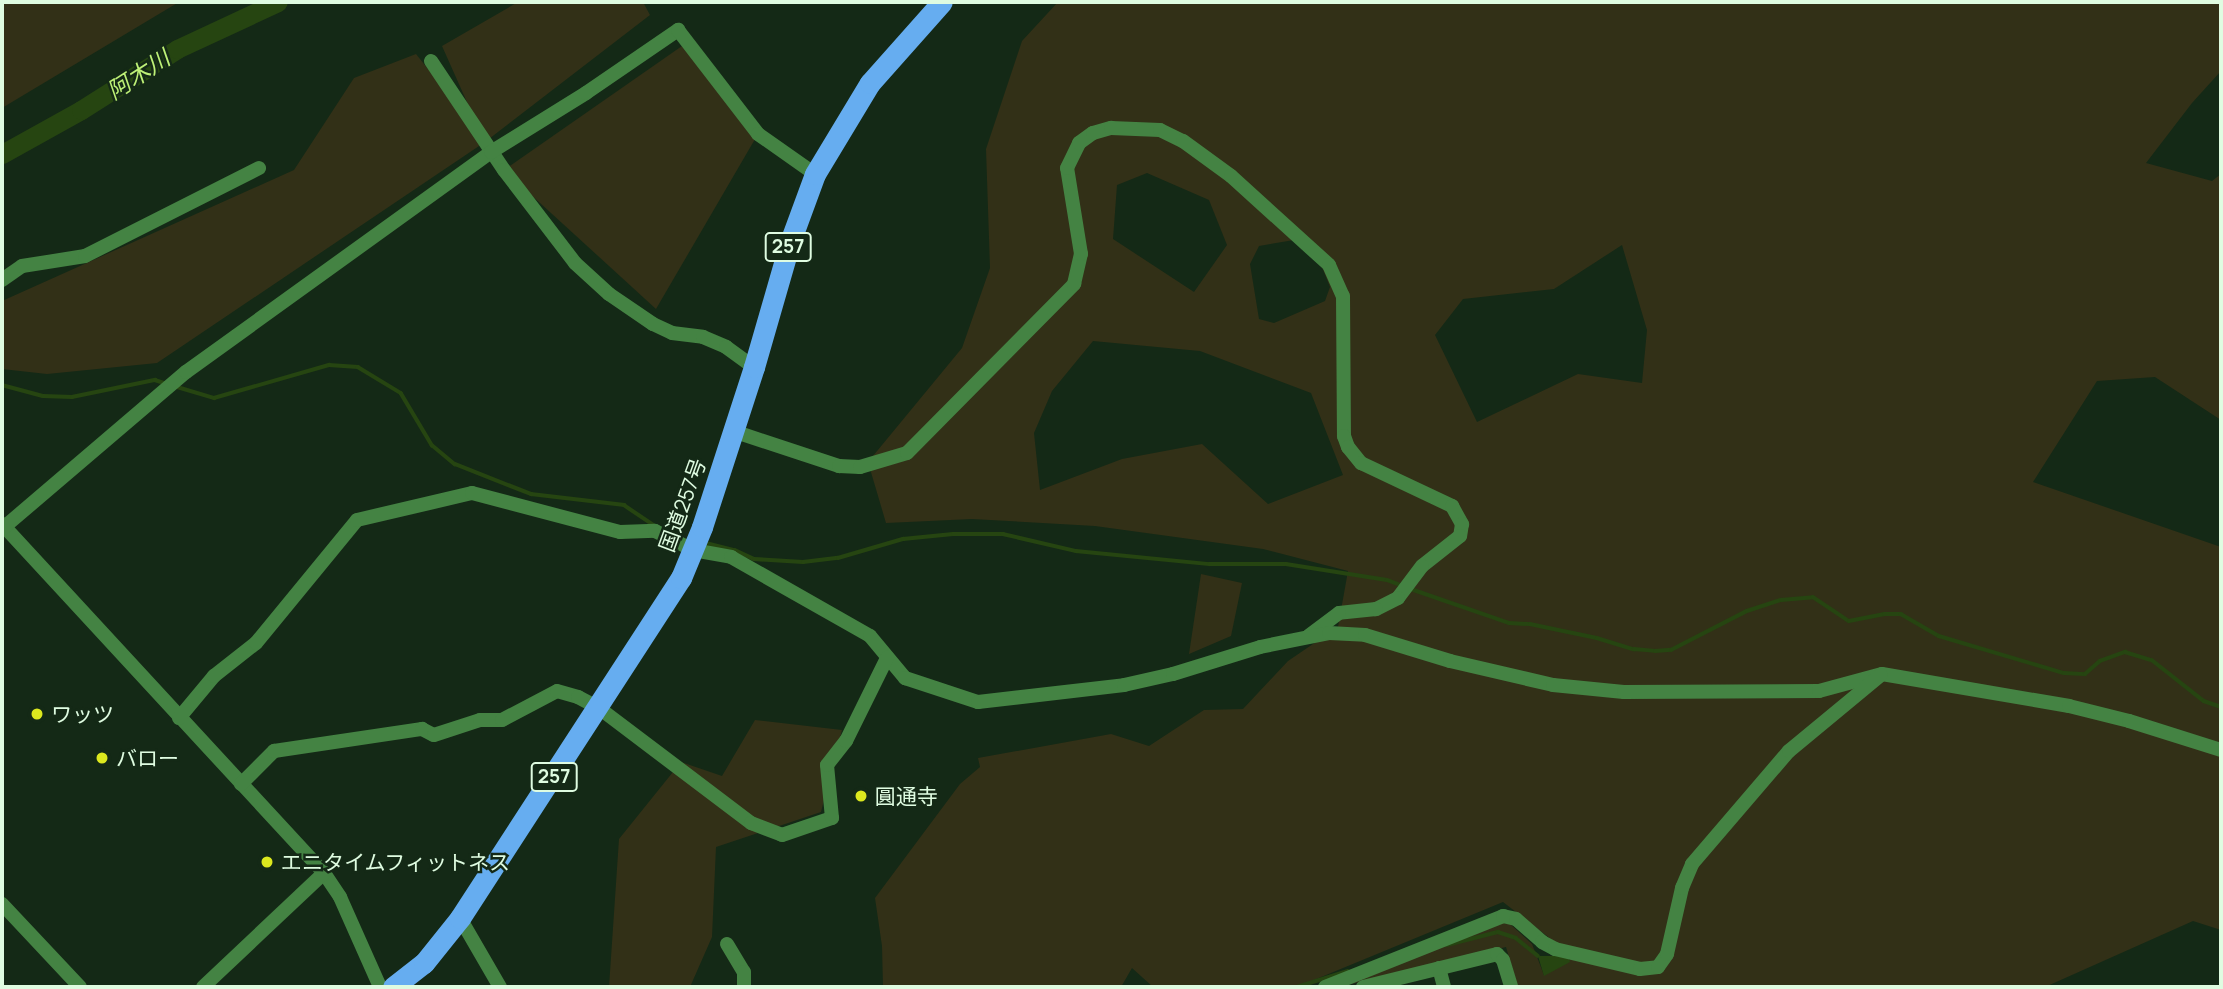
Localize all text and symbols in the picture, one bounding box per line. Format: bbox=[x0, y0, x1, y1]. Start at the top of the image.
water label: 阿木川 bbox=[102, 44, 174, 104]
road number: 257 bbox=[764, 232, 812, 262]
street label: 国道257号 bbox=[653, 455, 711, 555]
place label: ワッツ bbox=[51, 701, 114, 727]
marker: ワッツ bbox=[29, 706, 45, 722]
place label: バロー bbox=[116, 745, 179, 771]
marker: バロー bbox=[94, 750, 110, 766]
road number: 257 bbox=[530, 762, 578, 792]
place label: 圓通寺 bbox=[875, 783, 938, 809]
marker: 圓通寺 bbox=[853, 788, 869, 804]
place label: エニタイムフィットネス bbox=[281, 849, 512, 875]
marker: エニタイムフィットネス bbox=[259, 854, 275, 870]

